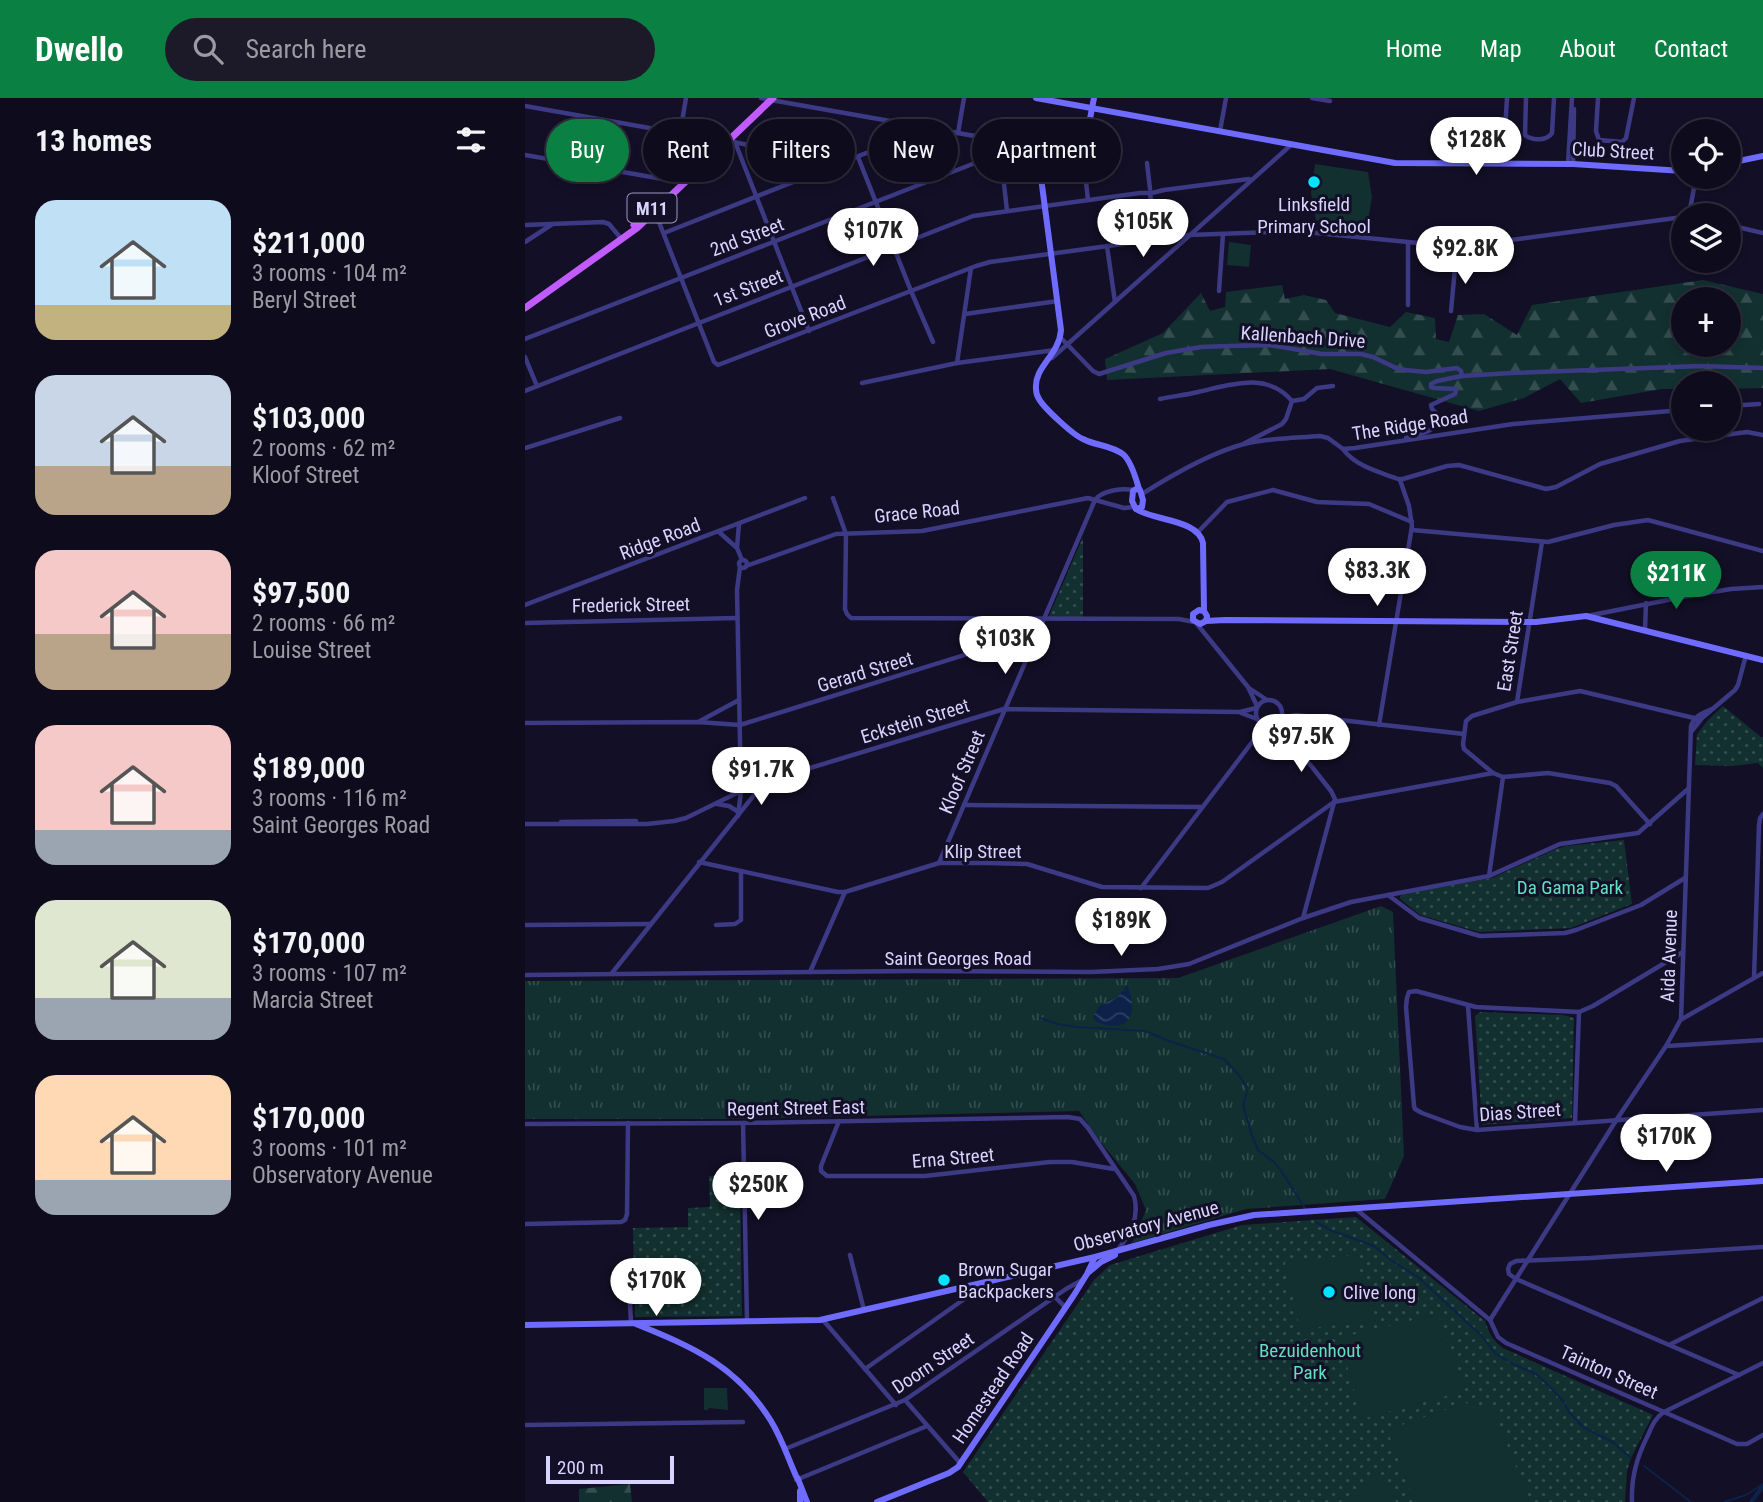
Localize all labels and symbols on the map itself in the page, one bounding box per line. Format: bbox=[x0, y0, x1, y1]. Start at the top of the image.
pin: $128K bbox=[1427, 118, 1525, 177]
street label: Club Street bbox=[1571, 137, 1655, 165]
marker: Linksfield Primary School bbox=[1306, 174, 1322, 190]
place label: Linksfield Primary School bbox=[1257, 193, 1371, 238]
road number: M11 bbox=[627, 194, 677, 222]
pin: $105K bbox=[1094, 200, 1192, 259]
pin: $107K bbox=[824, 208, 922, 268]
street label: 2nd Street bbox=[707, 212, 787, 262]
pin: $92.8K bbox=[1408, 226, 1522, 286]
street label: 1st Street bbox=[710, 264, 786, 312]
street label: Grove Road bbox=[761, 291, 849, 343]
street label: Kallenbach Drive bbox=[1240, 321, 1366, 353]
street label: The Ridge Road bbox=[1350, 404, 1470, 446]
street label: Grace Road bbox=[873, 496, 961, 528]
street label: Ridge Road bbox=[616, 513, 704, 565]
pin: $83.3K bbox=[1320, 548, 1434, 608]
pin: $211K bbox=[1627, 552, 1725, 611]
street label: Frederick Street bbox=[572, 592, 690, 618]
street label: East Street bbox=[1492, 609, 1528, 693]
pin: $103K bbox=[956, 616, 1054, 676]
street label: Gerard Street bbox=[815, 647, 915, 697]
street label: Eckstein Street bbox=[858, 694, 972, 748]
pin: $97.5K bbox=[1244, 714, 1358, 774]
street label: Kloof Street bbox=[934, 727, 990, 817]
pin: $91.7K bbox=[704, 748, 818, 807]
street label: Klip Street bbox=[944, 840, 1022, 863]
park label: Da Gama Park bbox=[1517, 876, 1624, 899]
pin: $189K bbox=[1072, 898, 1170, 958]
street label: Aida Avenue bbox=[1656, 909, 1682, 1003]
street label: Saint Georges Road bbox=[884, 947, 1032, 970]
street label: Regent Street East bbox=[727, 1095, 865, 1121]
street label: Dias Street bbox=[1478, 1098, 1562, 1126]
pin: $170K bbox=[1617, 1114, 1715, 1174]
street label: Erna Street bbox=[911, 1143, 995, 1173]
pin: $250K bbox=[709, 1162, 807, 1222]
street label: Observatory Avenue bbox=[1071, 1196, 1221, 1256]
pin: $170K bbox=[607, 1258, 705, 1318]
place label: Brown Sugar Backpackers bbox=[958, 1258, 1054, 1303]
marker: Brown Sugar Backpackers bbox=[936, 1272, 952, 1288]
place label: Clive long bbox=[1343, 1281, 1416, 1304]
marker: Clive long bbox=[1321, 1284, 1337, 1300]
street label: Doorn Street bbox=[888, 1327, 978, 1399]
street label: Homestead Road bbox=[947, 1328, 1039, 1448]
park label: Bezuidenhout Park bbox=[1259, 1339, 1361, 1384]
street label: Tainton Street bbox=[1557, 1340, 1661, 1404]
scale bar bbox=[546, 1453, 674, 1485]

